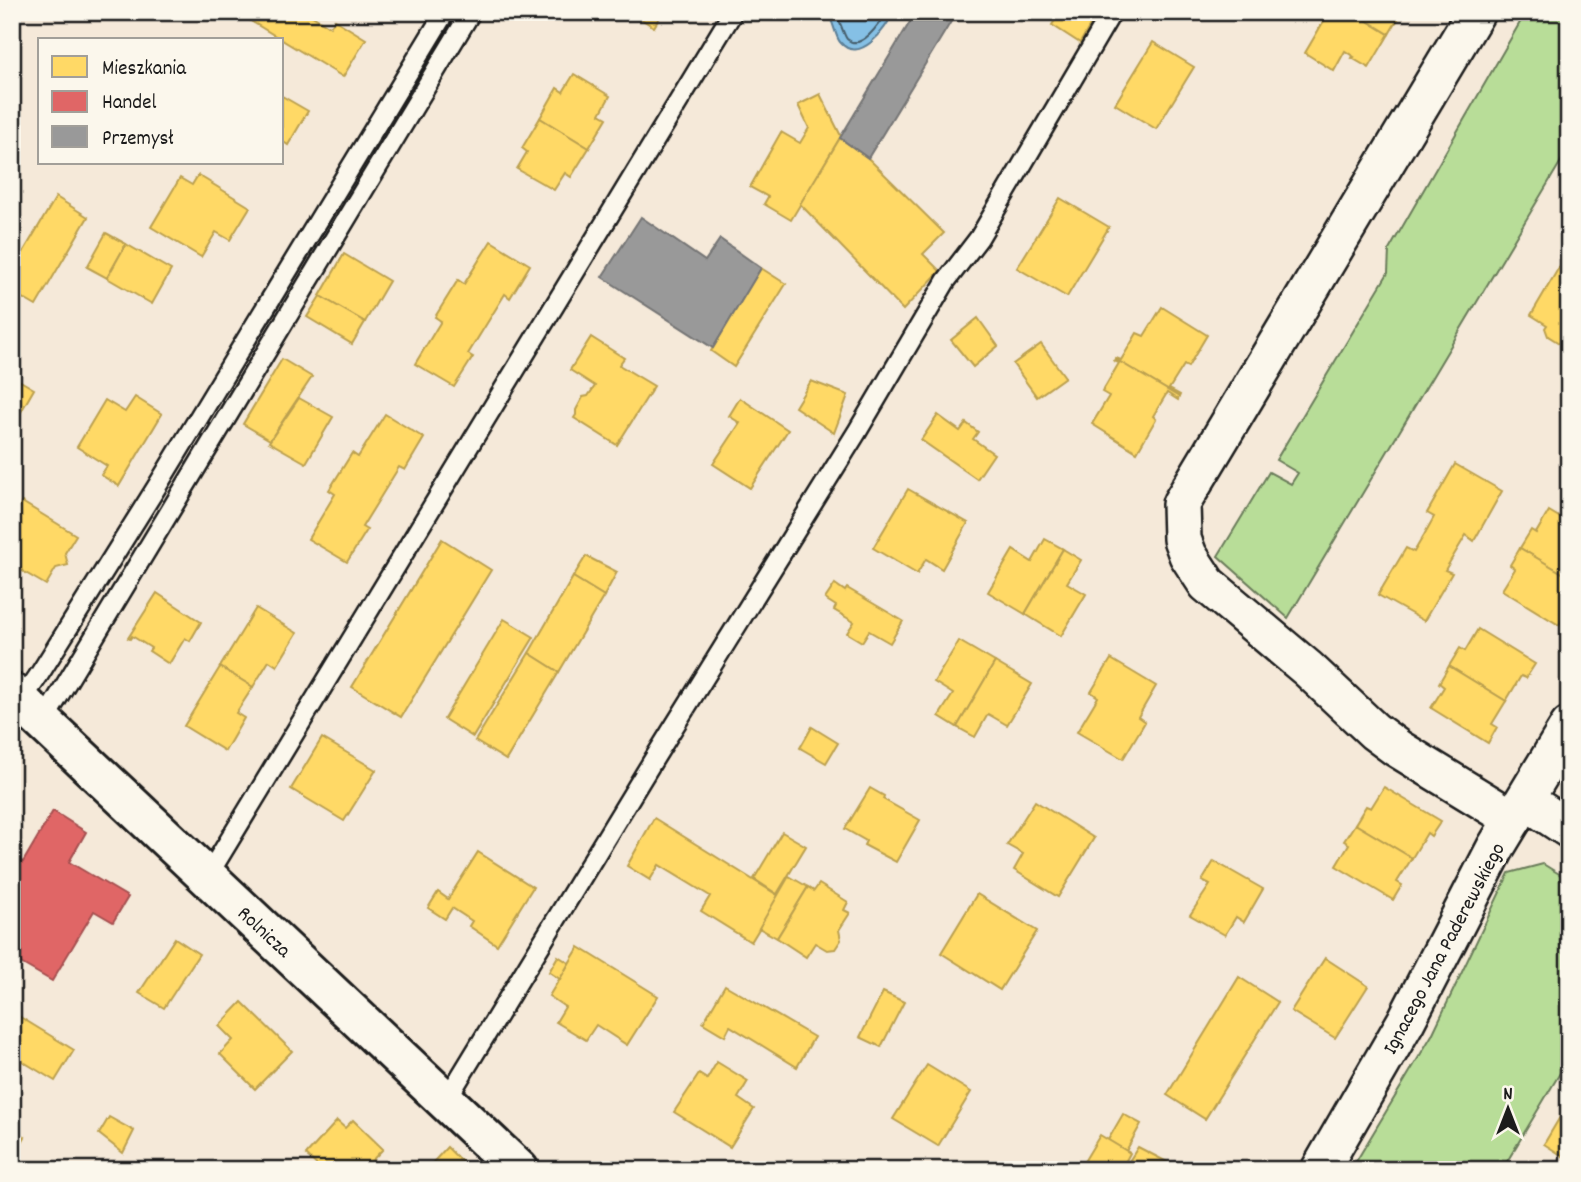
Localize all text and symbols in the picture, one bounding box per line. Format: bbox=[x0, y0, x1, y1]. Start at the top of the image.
legend bbox=[38, 38, 284, 164]
text: Mieszkania bbox=[102, 55, 187, 85]
text: Handel bbox=[102, 89, 156, 119]
text: Przemysł bbox=[102, 125, 174, 155]
street label: Ignacego Jana Paderewskiego bbox=[1377, 838, 1514, 1061]
street label: Rolnicza bbox=[229, 900, 298, 967]
north arrow bbox=[1472, 1074, 1542, 1144]
text: N bbox=[1503, 1082, 1513, 1109]

